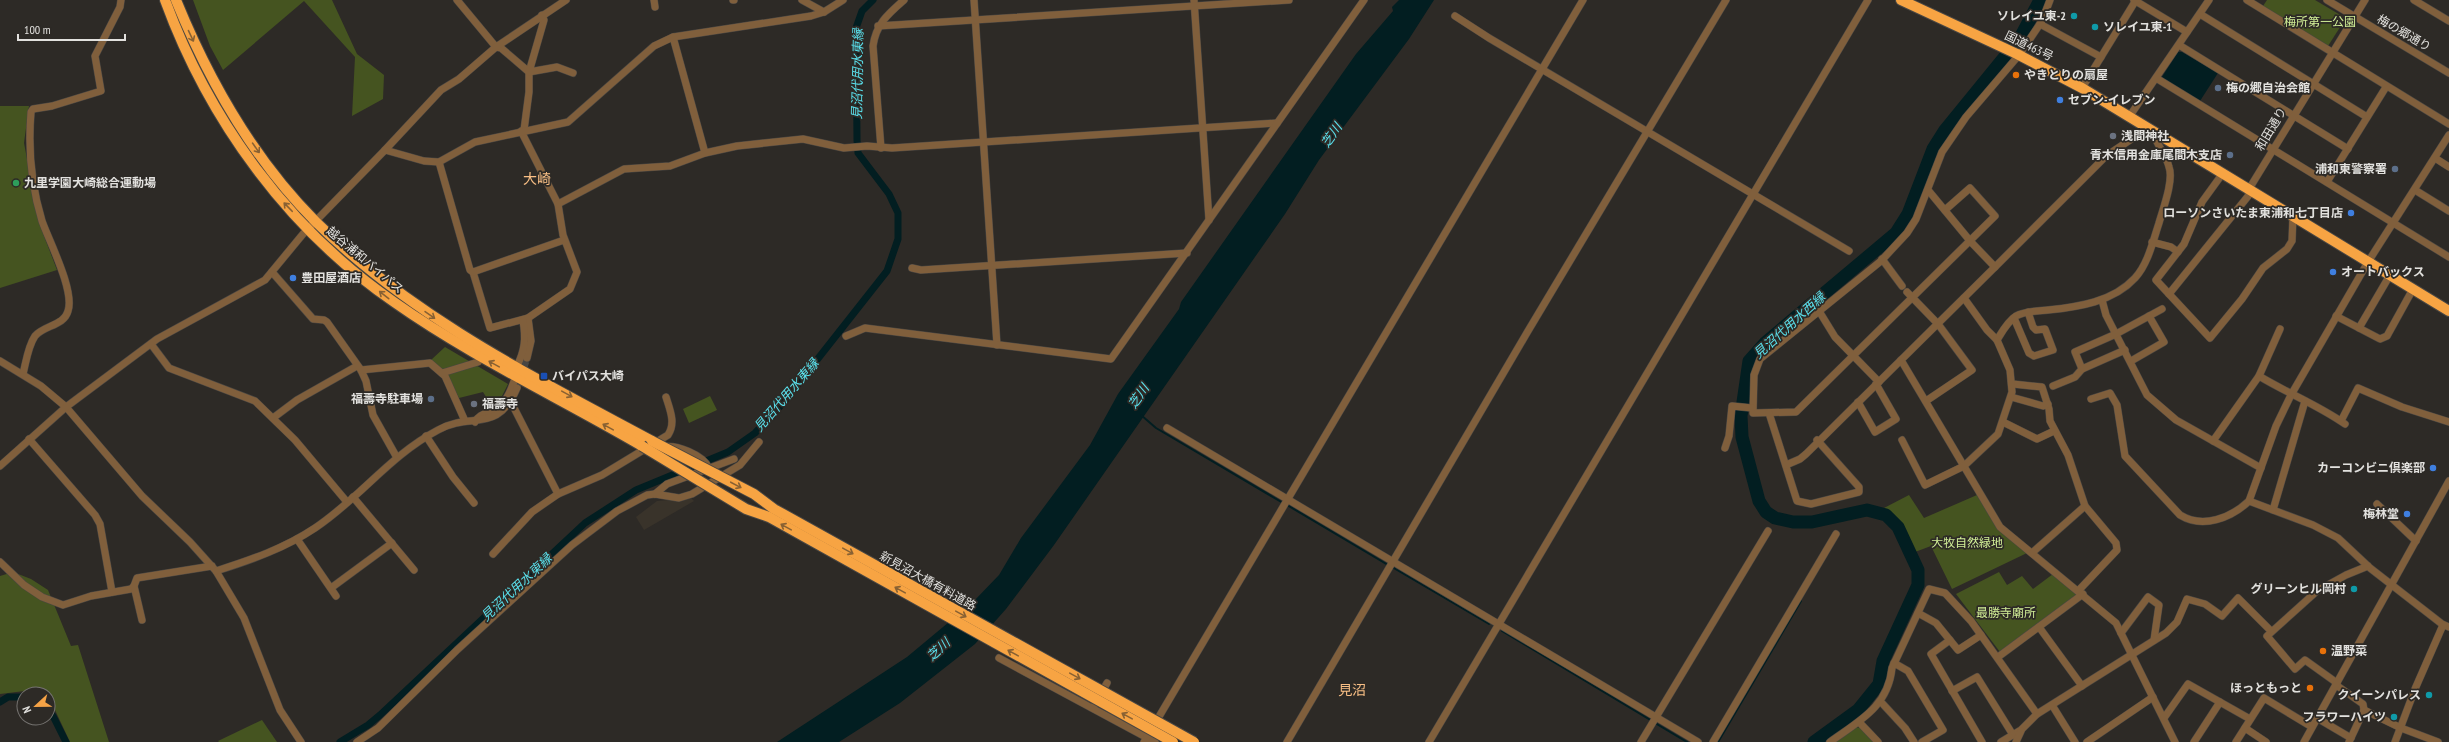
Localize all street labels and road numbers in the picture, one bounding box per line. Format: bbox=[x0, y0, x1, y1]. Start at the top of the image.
street label: 梅の郷通り bbox=[2375, 11, 2434, 54]
street label: 国道463号 bbox=[2002, 27, 2056, 64]
street label: 和田通り bbox=[2252, 104, 2289, 153]
street label: 越谷浦和バイパス bbox=[324, 223, 407, 296]
street label: 新見沼大橋有料道路 bbox=[877, 548, 979, 613]

